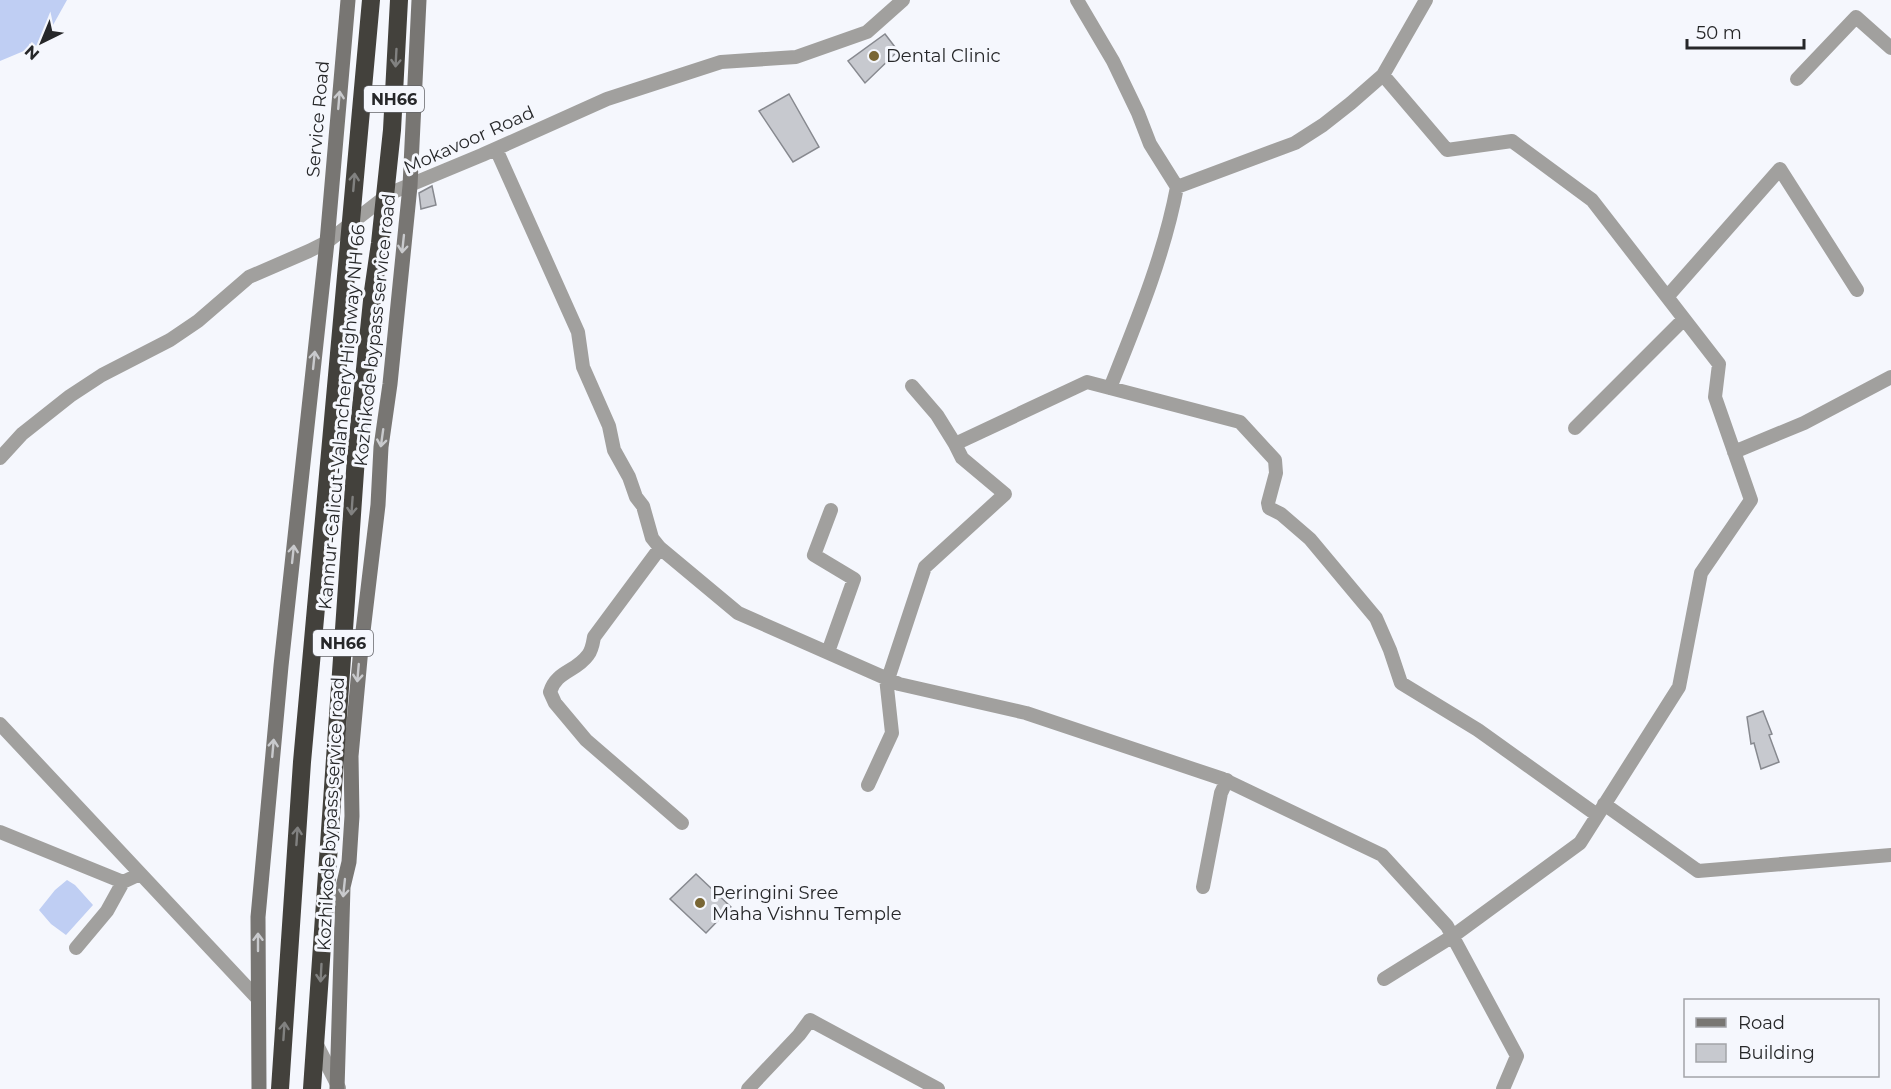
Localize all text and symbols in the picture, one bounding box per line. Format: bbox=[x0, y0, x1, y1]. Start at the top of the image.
north arrow bbox=[12, 12, 72, 72]
scale bar bbox=[1687, 12, 1804, 50]
text: 50 m bbox=[1696, 22, 1742, 44]
text: N bbox=[21, 41, 43, 64]
place label: Dental Clinic bbox=[886, 45, 1001, 67]
one-way arrow bbox=[390, 48, 401, 68]
marker: Dental Clinic bbox=[867, 49, 881, 63]
street label: Service Road bbox=[302, 60, 334, 178]
road number: NH66 bbox=[364, 86, 424, 112]
one-way arrow bbox=[334, 90, 345, 110]
street label: Mokavoor Road bbox=[400, 101, 538, 179]
one-way arrow bbox=[349, 172, 360, 192]
street label: Kozhikode bypass service road bbox=[350, 192, 400, 468]
street label: Kannur-Calicut-Valanchery Highway NH 66 bbox=[314, 223, 370, 611]
one-way arrow bbox=[397, 233, 408, 253]
one-way arrow bbox=[309, 350, 320, 370]
one-way arrow bbox=[376, 427, 387, 447]
one-way arrow bbox=[347, 495, 358, 515]
one-way arrow bbox=[288, 544, 299, 564]
road number: NH66 bbox=[313, 630, 373, 656]
one-way arrow bbox=[353, 663, 364, 683]
street label: Kozhikode bypass service road bbox=[313, 676, 349, 952]
one-way arrow bbox=[268, 738, 279, 758]
one-way arrow bbox=[291, 827, 302, 847]
one-way arrow bbox=[338, 878, 349, 898]
place label: Peringini Sree Maha Vishnu Temple bbox=[712, 882, 902, 925]
marker: Peringini Sree Maha Vishnu Temple bbox=[693, 896, 707, 910]
one-way arrow bbox=[252, 932, 264, 952]
one-way arrow bbox=[315, 962, 326, 982]
legend bbox=[1684, 999, 1879, 1077]
text: Road bbox=[1738, 1012, 1785, 1034]
one-way arrow bbox=[279, 1021, 290, 1041]
text: Building bbox=[1738, 1042, 1815, 1064]

